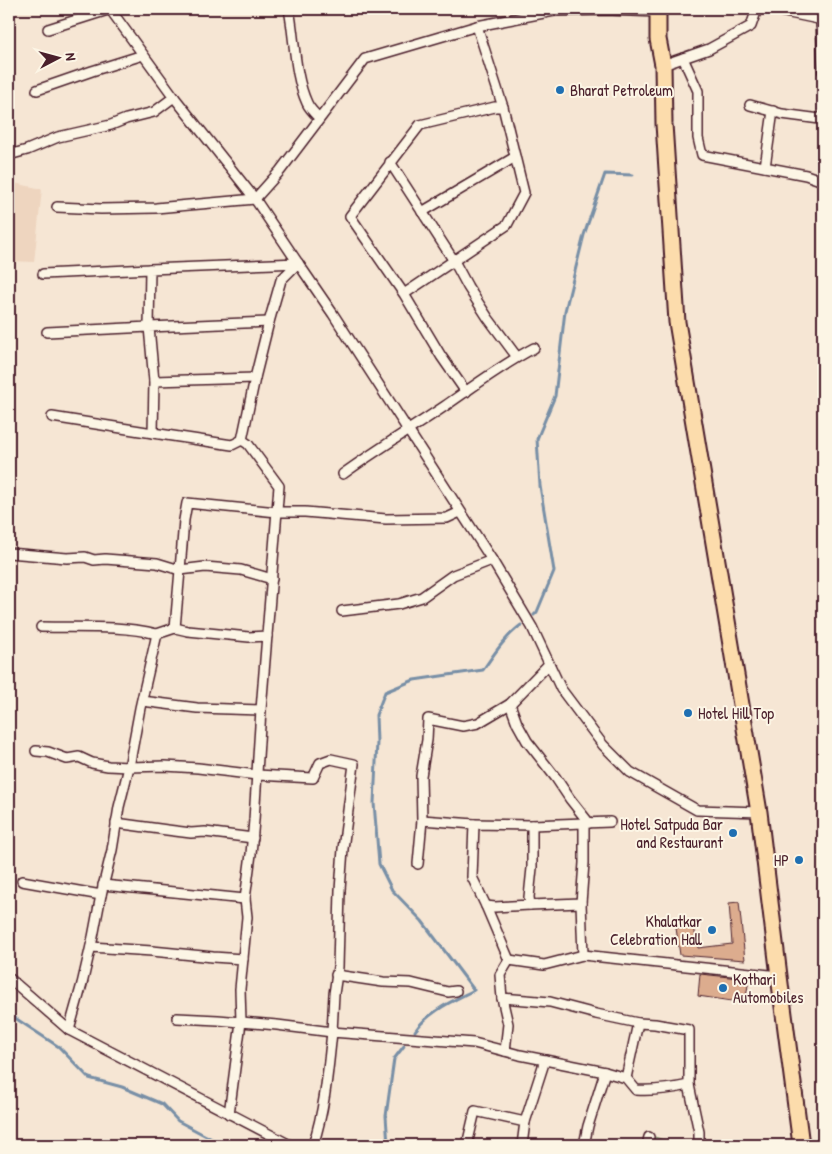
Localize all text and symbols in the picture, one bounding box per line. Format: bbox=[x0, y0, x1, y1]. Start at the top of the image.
north arrow bbox=[32, 32, 82, 82]
text: N bbox=[62, 52, 81, 62]
place label: Bharat Petroleum bbox=[570, 79, 673, 101]
marker: Bharat Petroleum bbox=[554, 84, 566, 96]
place label: Hotel Hill Top bbox=[698, 702, 774, 724]
marker: Hotel Hill Top bbox=[682, 707, 694, 719]
place label: Hotel Satpuda Bar and Restaurant bbox=[620, 813, 723, 853]
marker: Hotel Satpuda Bar and Restaurant bbox=[727, 827, 739, 839]
place label: HP bbox=[774, 849, 789, 871]
marker: HP bbox=[793, 854, 805, 866]
place label: Khalatkar Celebration Hall bbox=[610, 910, 702, 950]
marker: Khalatkar Celebration Hall bbox=[706, 924, 718, 936]
place label: Kothari Automobiles bbox=[733, 968, 803, 1008]
marker: Kothari Automobiles bbox=[717, 982, 729, 994]

